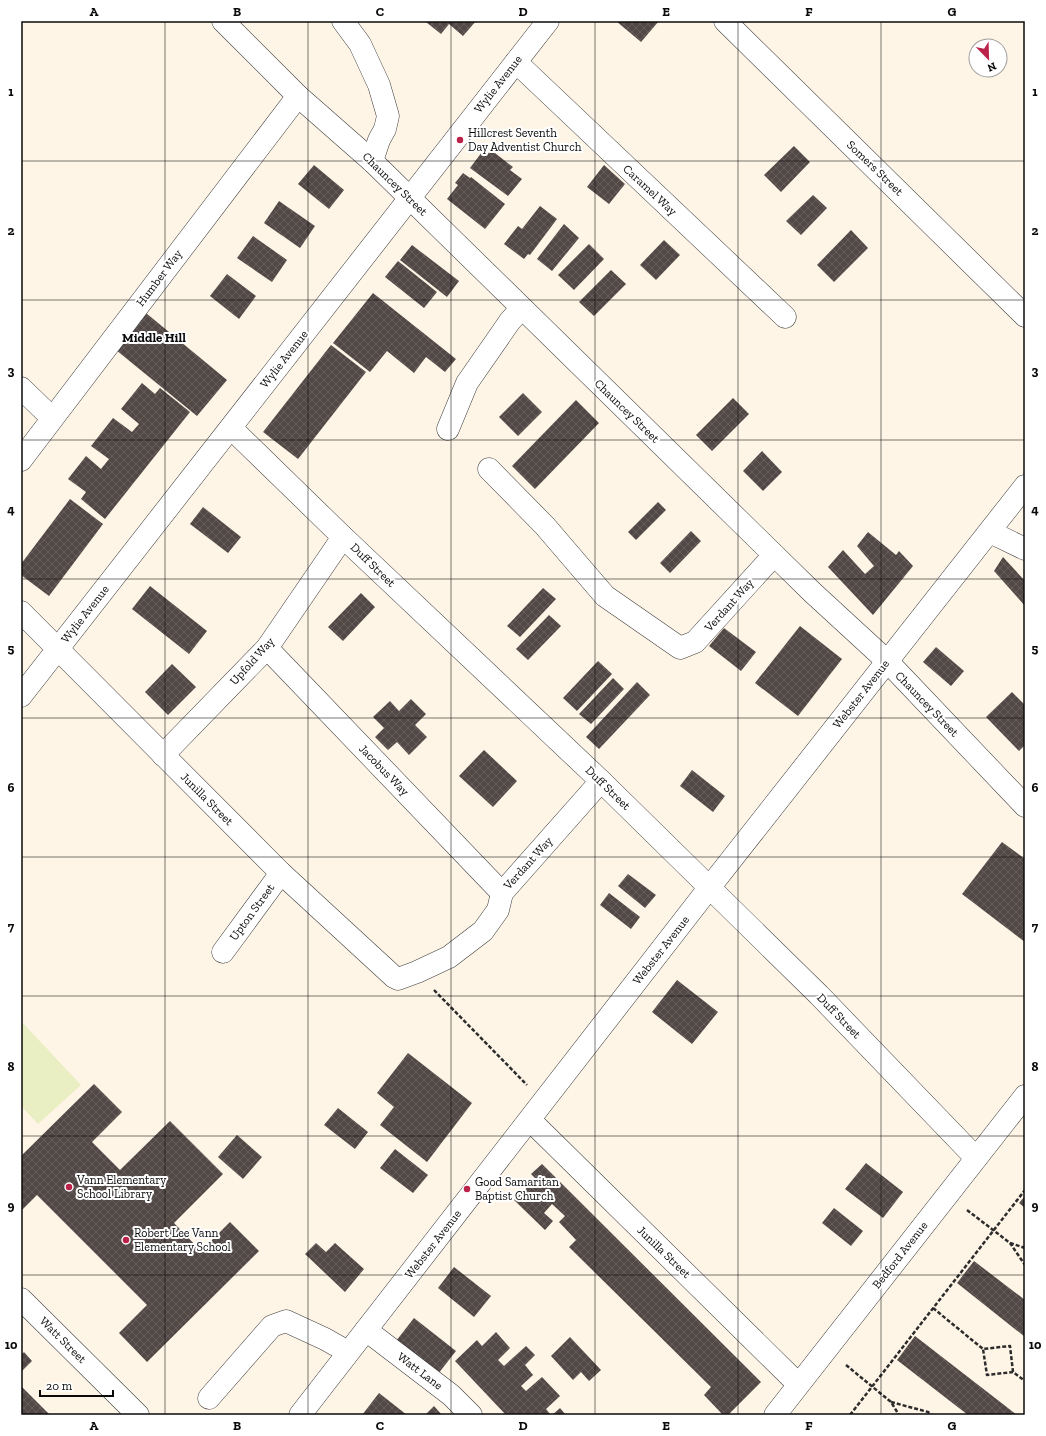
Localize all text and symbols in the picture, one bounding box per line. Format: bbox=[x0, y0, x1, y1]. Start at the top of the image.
text: A bbox=[90, 4, 99, 19]
text: B bbox=[233, 4, 241, 19]
text: C bbox=[376, 4, 384, 19]
text: D bbox=[518, 4, 528, 19]
text: E bbox=[662, 4, 670, 19]
text: F bbox=[805, 4, 813, 19]
text: G bbox=[948, 4, 957, 19]
north arrow bbox=[968, 38, 1008, 78]
street label: Wylie Avenue bbox=[471, 52, 525, 116]
text: N bbox=[985, 59, 998, 75]
text: 1 bbox=[8, 84, 14, 99]
text: 1 bbox=[1032, 84, 1038, 99]
place label: Hillcrest Seventh Day Adventist Church bbox=[468, 126, 582, 154]
marker: Hillcrest Seventh Day Adventist Church bbox=[455, 135, 465, 145]
street label: Somers Street bbox=[844, 138, 907, 199]
street label: Chauncey Street bbox=[360, 149, 431, 219]
street label: Caramel Way bbox=[620, 162, 680, 219]
text: 2 bbox=[8, 223, 15, 238]
text: 2 bbox=[1032, 223, 1039, 238]
street label: Humber Way bbox=[133, 246, 185, 309]
street label: Wylie Avenue bbox=[257, 327, 311, 391]
district label: Middle Hill bbox=[122, 330, 186, 345]
text: 3 bbox=[8, 363, 15, 378]
text: 3 bbox=[1032, 363, 1039, 378]
street label: Chauncey Street bbox=[592, 376, 663, 446]
text: 4 bbox=[7, 502, 15, 517]
text: 4 bbox=[1031, 502, 1039, 517]
street label: Duff Street bbox=[348, 540, 399, 590]
street label: Verdant Way bbox=[701, 575, 757, 635]
street label: Wylie Avenue bbox=[58, 582, 112, 646]
street label: Upfold Way bbox=[227, 634, 278, 688]
text: 5 bbox=[8, 641, 15, 656]
text: 5 bbox=[1032, 641, 1039, 656]
street label: Webster Avenue bbox=[830, 657, 892, 731]
street label: Chauncey Street bbox=[892, 669, 962, 740]
street label: Jacobus Way bbox=[356, 741, 412, 799]
street label: Duff Street bbox=[583, 763, 634, 813]
street label: Junilla Street bbox=[178, 770, 237, 829]
text: 6 bbox=[8, 780, 15, 795]
text: 6 bbox=[1032, 780, 1039, 795]
street label: Verdant Way bbox=[500, 833, 556, 893]
street label: Upton Street bbox=[227, 880, 278, 943]
street label: Webster Avenue bbox=[630, 913, 692, 987]
text: 7 bbox=[8, 919, 15, 934]
text: 7 bbox=[1032, 919, 1039, 934]
street label: Duff Street bbox=[814, 991, 864, 1042]
text: 8 bbox=[7, 1059, 15, 1074]
text: 8 bbox=[1031, 1059, 1039, 1074]
place label: Vann Elementary School Library bbox=[76, 1173, 167, 1201]
place label: Good Samaritan Baptist Church bbox=[475, 1175, 559, 1203]
marker: Vann Elementary School Library bbox=[64, 1182, 74, 1192]
marker: Good Samaritan Baptist Church bbox=[462, 1184, 472, 1194]
text: 9 bbox=[8, 1198, 15, 1213]
text: 9 bbox=[1032, 1198, 1039, 1213]
street label: Webster Avenue bbox=[402, 1207, 464, 1281]
street label: Bedford Avenue bbox=[869, 1218, 931, 1291]
street label: Junilla Street bbox=[634, 1223, 694, 1281]
place label: Robert Lee Vann Elementary School bbox=[134, 1226, 231, 1254]
marker: Robert Lee Vann Elementary School bbox=[121, 1235, 131, 1245]
street label: Watt Street bbox=[37, 1314, 89, 1366]
text: 10 bbox=[5, 1337, 18, 1352]
text: 10 bbox=[1029, 1337, 1042, 1352]
street label: Watt Lane bbox=[395, 1349, 446, 1393]
scale bar bbox=[40, 1372, 113, 1398]
text: 20 m bbox=[46, 1379, 73, 1393]
text: A bbox=[90, 1418, 99, 1433]
text: B bbox=[233, 1418, 241, 1433]
text: C bbox=[376, 1418, 384, 1433]
text: D bbox=[518, 1418, 528, 1433]
text: E bbox=[662, 1418, 670, 1433]
text: F bbox=[805, 1418, 813, 1433]
text: G bbox=[948, 1418, 957, 1433]

